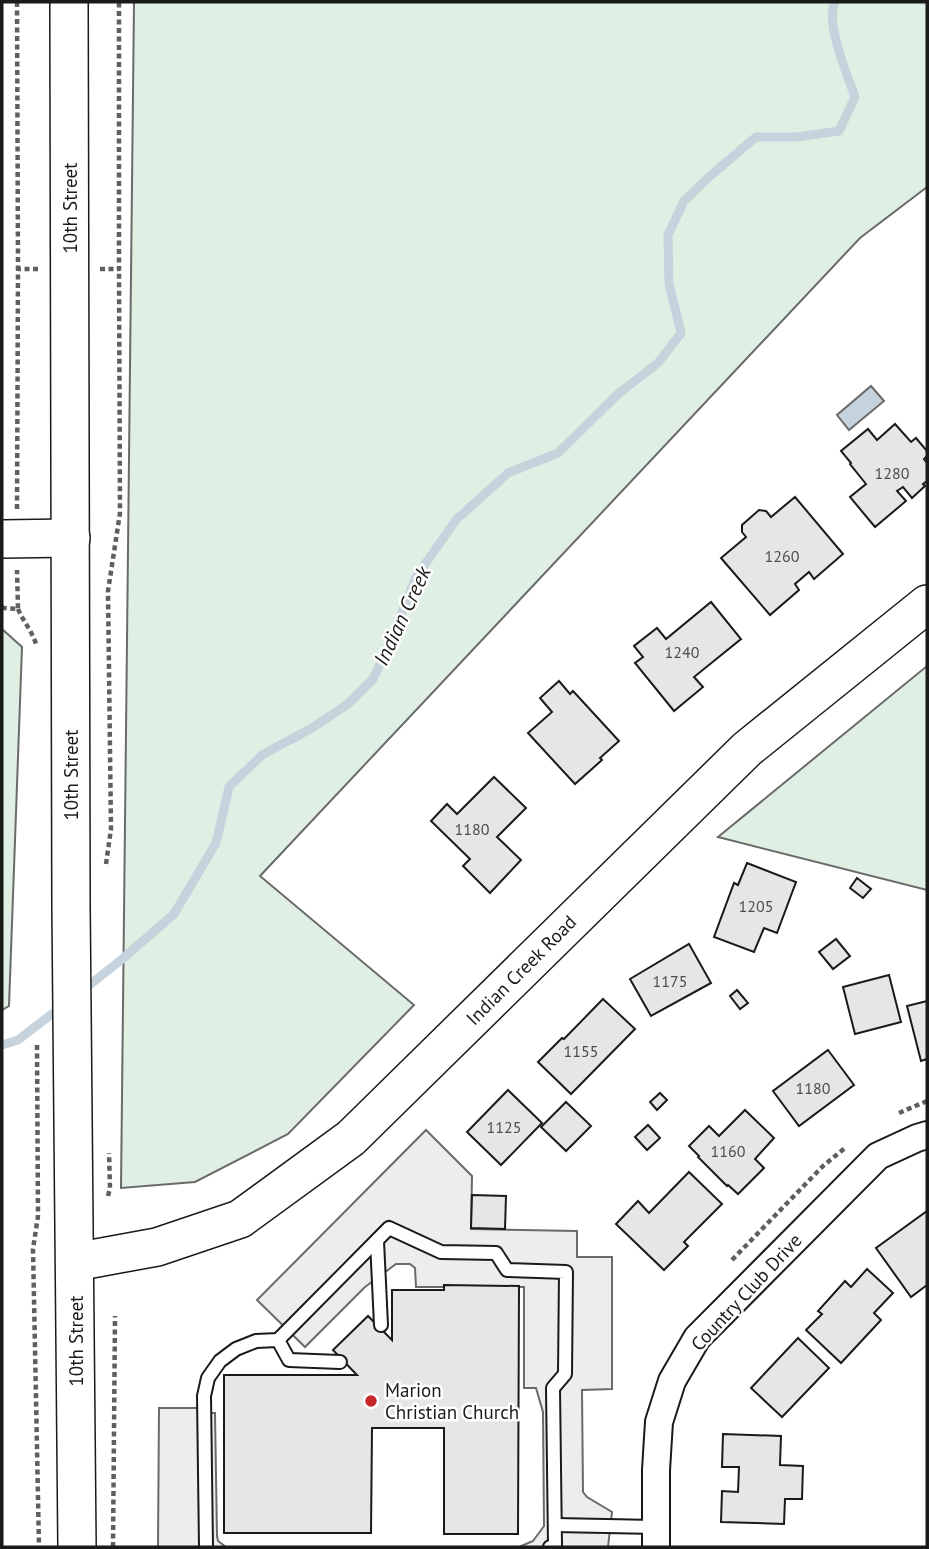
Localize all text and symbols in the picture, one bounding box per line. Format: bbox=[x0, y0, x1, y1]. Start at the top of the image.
street label: 10th Street bbox=[58, 162, 82, 254]
house number: 1280 bbox=[875, 463, 910, 483]
house number: 1260 bbox=[765, 546, 800, 566]
water label: Indian Creek bbox=[367, 561, 437, 670]
house number: 1240 bbox=[665, 642, 700, 662]
street label: 10th Street bbox=[59, 729, 83, 821]
house number: 1180 bbox=[455, 819, 490, 839]
house number: 1205 bbox=[739, 896, 773, 916]
street label: Indian Creek Road bbox=[461, 910, 581, 1030]
house number: 1175 bbox=[653, 971, 687, 991]
house number: 1155 bbox=[564, 1041, 598, 1061]
house number: 1180 bbox=[796, 1078, 831, 1098]
house number: 1125 bbox=[487, 1117, 521, 1137]
house number: 1160 bbox=[711, 1141, 746, 1161]
street label: Country Club Drive bbox=[685, 1228, 807, 1356]
street label: 10th Street bbox=[64, 1295, 88, 1387]
place label: Marion Christian Church bbox=[385, 1378, 519, 1424]
marker: Marion Christian Church bbox=[363, 1393, 379, 1409]

